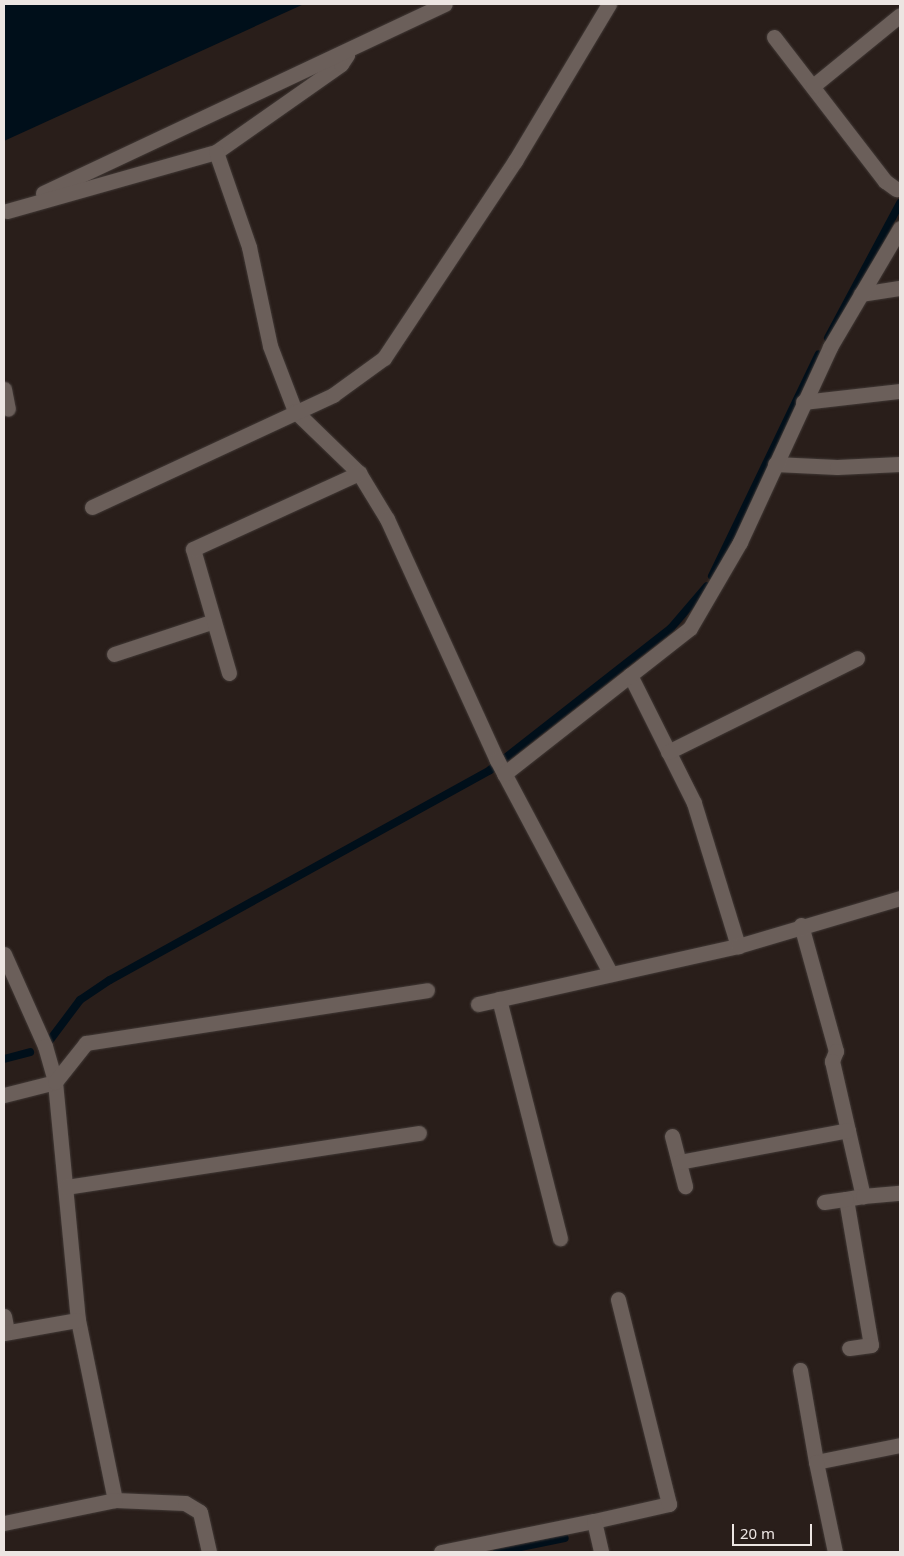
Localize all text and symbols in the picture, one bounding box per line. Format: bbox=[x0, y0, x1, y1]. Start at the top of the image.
scale bar bbox=[734, 1514, 814, 1546]
text: 20 m bbox=[740, 1523, 775, 1543]

